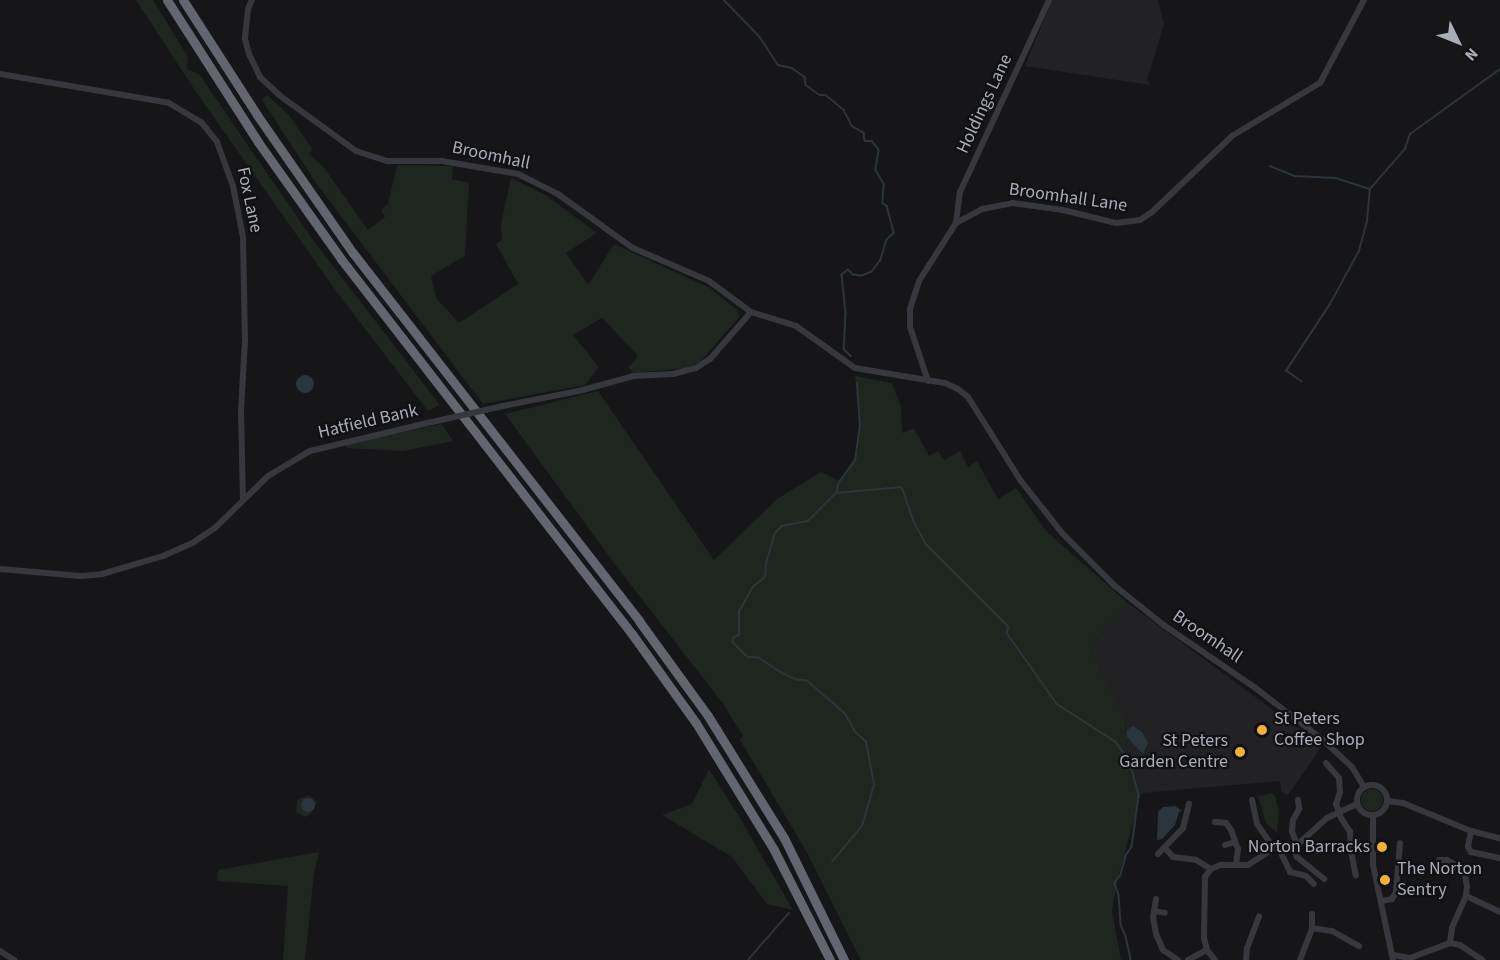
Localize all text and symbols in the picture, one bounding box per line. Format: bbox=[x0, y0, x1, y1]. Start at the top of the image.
north arrow bbox=[1428, 12, 1488, 72]
text: N bbox=[1459, 43, 1483, 66]
street label: Holdings Lane bbox=[953, 51, 1017, 157]
street label: Broomhall bbox=[450, 137, 532, 175]
street label: Fox Lane bbox=[232, 165, 266, 235]
street label: Broomhall Lane bbox=[1007, 179, 1129, 217]
street label: Hatfield Bank bbox=[316, 400, 420, 444]
street label: Broomhall bbox=[1168, 606, 1246, 668]
place label: St Peters Coffee Shop bbox=[1274, 709, 1365, 752]
marker: St Peters Coffee Shop bbox=[1255, 723, 1269, 737]
place label: St Peters Garden Centre bbox=[1119, 731, 1228, 774]
marker: St Peters Garden Centre bbox=[1233, 745, 1247, 759]
place label: Norton Barracks bbox=[1248, 836, 1370, 858]
marker: Norton Barracks bbox=[1375, 840, 1389, 854]
place label: The Norton Sentry bbox=[1397, 859, 1482, 902]
marker: The Norton Sentry bbox=[1378, 873, 1392, 887]

